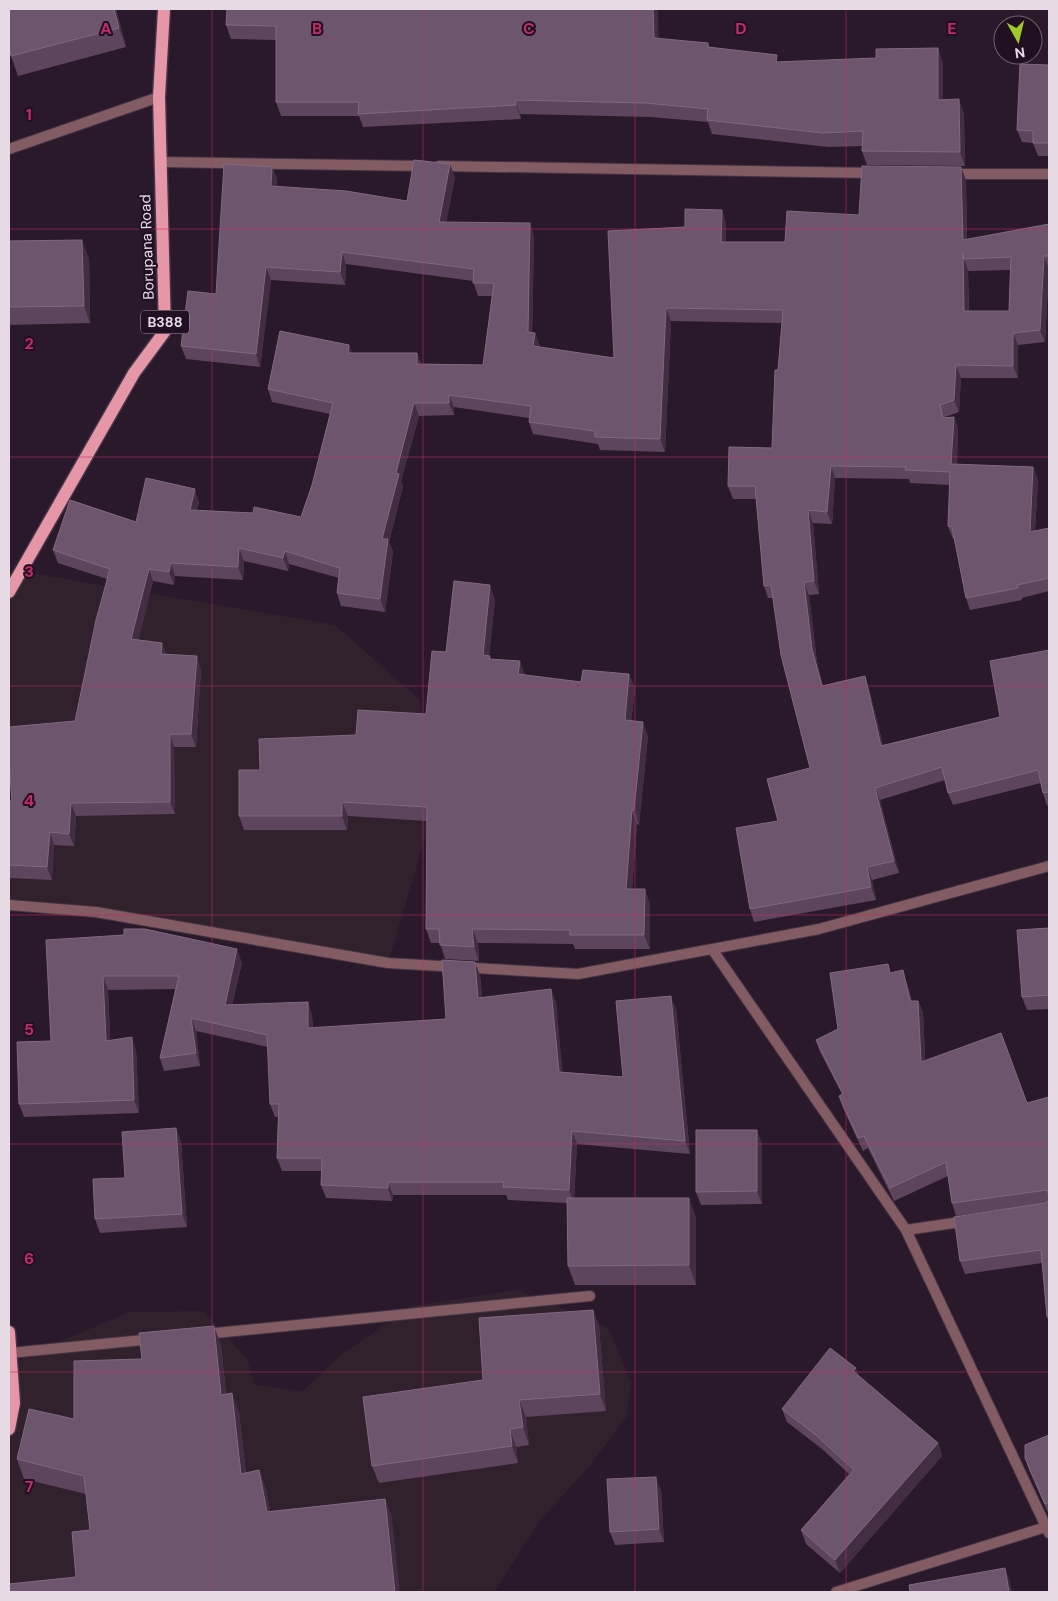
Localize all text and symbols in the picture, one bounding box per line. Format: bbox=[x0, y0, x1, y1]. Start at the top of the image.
north arrow bbox=[993, 15, 1043, 65]
text: A bbox=[100, 18, 112, 39]
text: B bbox=[312, 18, 322, 39]
text: C bbox=[523, 18, 535, 39]
text: D bbox=[735, 18, 747, 39]
text: E bbox=[947, 18, 957, 39]
text: N bbox=[1013, 43, 1026, 62]
text: 1 bbox=[26, 104, 32, 125]
street label: Borupana Road bbox=[135, 194, 159, 300]
road number: B388 bbox=[141, 311, 189, 334]
text: 2 bbox=[24, 333, 34, 354]
text: 3 bbox=[24, 561, 34, 582]
text: 4 bbox=[24, 790, 34, 811]
text: 5 bbox=[24, 1019, 34, 1040]
text: 6 bbox=[24, 1248, 34, 1269]
text: 7 bbox=[25, 1476, 34, 1497]

